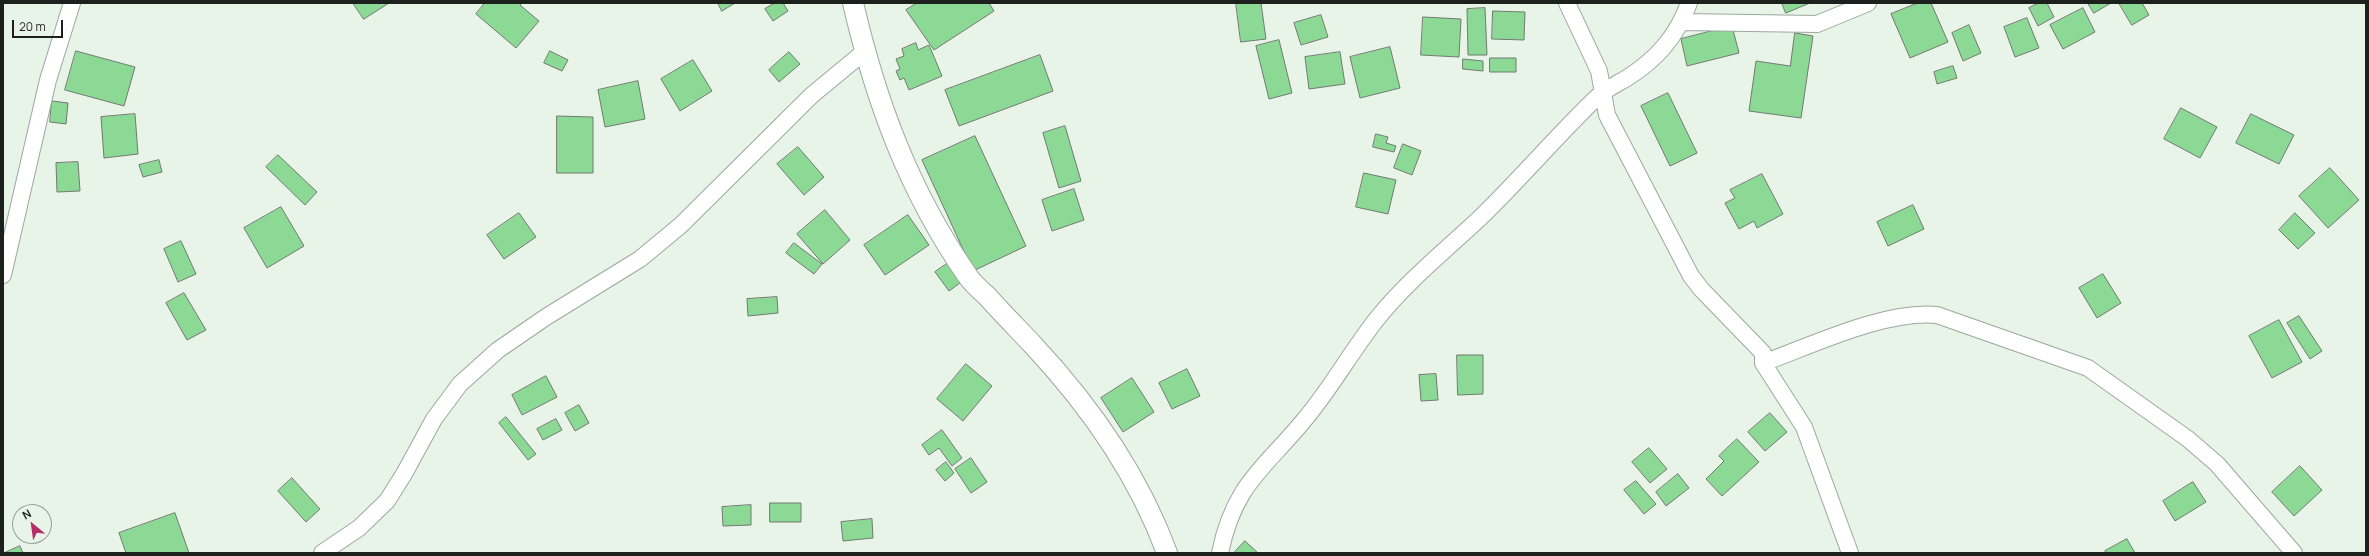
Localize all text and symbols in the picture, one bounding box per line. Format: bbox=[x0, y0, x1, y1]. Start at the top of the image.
scale bar bbox=[14, 12, 65, 38]
text: 20 m bbox=[19, 18, 46, 35]
north arrow bbox=[12, 504, 52, 544]
text: N bbox=[19, 505, 34, 522]

